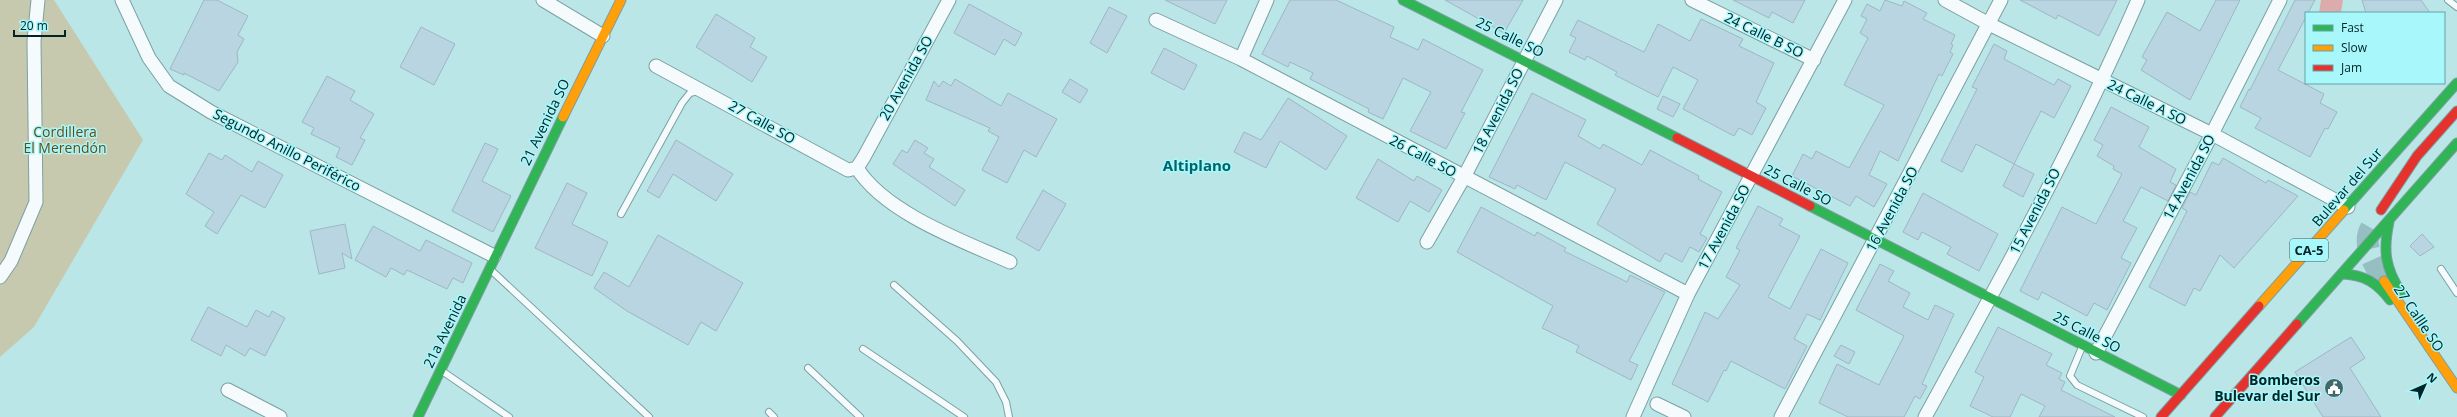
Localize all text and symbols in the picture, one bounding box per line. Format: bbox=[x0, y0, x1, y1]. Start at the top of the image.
street label: 24 Calle B SO bbox=[1721, 7, 1807, 62]
scale bar bbox=[14, 12, 65, 38]
street label: 25 Calle SO bbox=[1473, 12, 1547, 61]
legend bbox=[2305, 12, 2445, 84]
text: 20 m bbox=[20, 17, 48, 34]
text: Fast bbox=[2341, 19, 2364, 36]
street label: 20 Avenida SO bbox=[874, 32, 937, 123]
text: Slow bbox=[2341, 39, 2368, 56]
text: Jam bbox=[2340, 59, 2362, 76]
street label: 18 Avenida SO bbox=[1468, 64, 1527, 157]
street label: 24 Calle A SO bbox=[2104, 74, 2190, 129]
street label: 21 Avenida SO bbox=[515, 75, 574, 168]
street label: 27 Calle SO bbox=[726, 95, 799, 148]
street label: Segundo Anillo Periférico bbox=[210, 104, 364, 195]
park label: Cordillera El Merendón bbox=[23, 122, 107, 157]
street label: 26 Calle SO bbox=[1386, 130, 1460, 181]
street label: 14 Avenida SO bbox=[2158, 131, 2219, 223]
street label: Bulevar del Sur bbox=[2307, 143, 2386, 230]
district label: Altiplano bbox=[1163, 155, 1231, 175]
street label: 25 Calle SO bbox=[1761, 159, 1835, 210]
street label: 16 Avenida SO bbox=[1861, 163, 1922, 255]
street label: 15 Avenida SO bbox=[2005, 164, 2064, 257]
street label: 17 Avenida SO bbox=[1693, 181, 1754, 273]
road number: CA-5 bbox=[2290, 239, 2328, 261]
street label: 27 Callle SO bbox=[2390, 281, 2449, 355]
street label: 21a Avenida bbox=[419, 291, 471, 371]
street label: 25 Calle SO bbox=[2050, 306, 2124, 357]
north arrow bbox=[2405, 365, 2445, 405]
text: N bbox=[2424, 369, 2441, 386]
place label: Bomberos Bulevar del Sur bbox=[2214, 370, 2321, 405]
public building icon: Bomberos Bulevar del Sur bbox=[2323, 377, 2345, 399]

